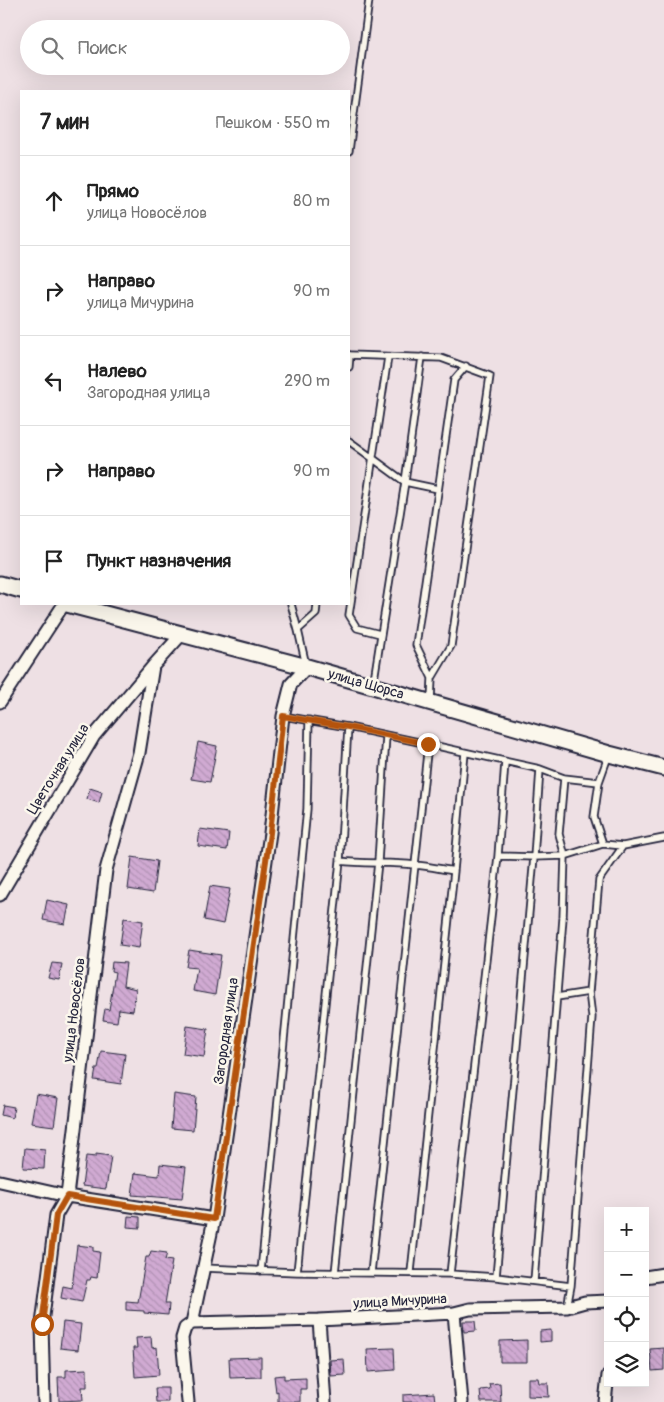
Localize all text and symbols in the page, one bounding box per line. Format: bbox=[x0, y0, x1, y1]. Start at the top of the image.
search box bbox=[20, 20, 350, 75]
icon: search bbox=[38, 34, 66, 62]
text: Поиск bbox=[78, 36, 128, 60]
text: 7 мин bbox=[40, 109, 89, 136]
text: Пешком · 550 m bbox=[216, 113, 330, 133]
text: Прямо bbox=[87, 179, 139, 203]
icon: ahead bbox=[40, 187, 68, 215]
text: 80 m bbox=[293, 191, 330, 211]
text: улица Новосёлов bbox=[87, 203, 207, 223]
text: Направо bbox=[87, 269, 155, 293]
icon: right bbox=[40, 277, 68, 305]
text: 90 m bbox=[293, 281, 330, 301]
text: улица Мичурина bbox=[87, 293, 194, 313]
text: Налево bbox=[87, 359, 147, 383]
icon: left bbox=[40, 367, 68, 395]
text: 290 m bbox=[284, 371, 330, 391]
text: Загородная улица bbox=[87, 383, 210, 403]
icon: right bbox=[40, 457, 68, 485]
text: Направо bbox=[87, 459, 155, 483]
text: 90 m bbox=[293, 461, 330, 481]
icon: arrive bbox=[40, 547, 68, 575]
text: Пункт назначения bbox=[87, 549, 231, 573]
street label: улица Щорса bbox=[325, 665, 406, 703]
street label: Цветочная улица bbox=[23, 721, 93, 817]
route end bbox=[417, 733, 440, 756]
street label: улица Новосёлов bbox=[59, 957, 89, 1064]
street label: Загородная улица bbox=[210, 976, 242, 1086]
map controls bbox=[604, 1207, 649, 1387]
button: + bbox=[604, 1207, 649, 1252]
button: − bbox=[604, 1252, 649, 1297]
street label: улица Мичурина bbox=[352, 1290, 447, 1312]
button: locate bbox=[604, 1297, 649, 1342]
route start bbox=[31, 1313, 54, 1336]
button: layers bbox=[604, 1342, 649, 1387]

